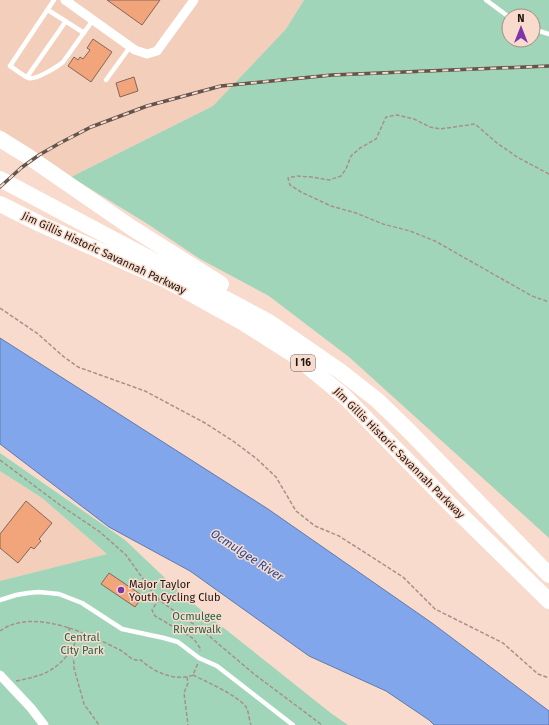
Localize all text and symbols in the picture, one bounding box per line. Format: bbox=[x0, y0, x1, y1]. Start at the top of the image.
north arrow bbox=[501, 8, 541, 48]
text: N bbox=[517, 12, 525, 25]
street label: Jim Gillis Historic Savannah Parkway bbox=[20, 209, 189, 297]
road number: I 16 bbox=[291, 355, 315, 371]
street label: Jim Gillis Historic Savannah Parkway bbox=[331, 385, 468, 522]
water label: Ocmulgee River bbox=[208, 526, 286, 584]
place label: Major Taylor Youth Cycling Club bbox=[129, 578, 220, 604]
marker: Major Taylor Youth Cycling Club bbox=[116, 585, 126, 595]
park label: Ocmulgee Riverwalk bbox=[172, 610, 222, 636]
park label: Central City Park bbox=[60, 631, 104, 657]

